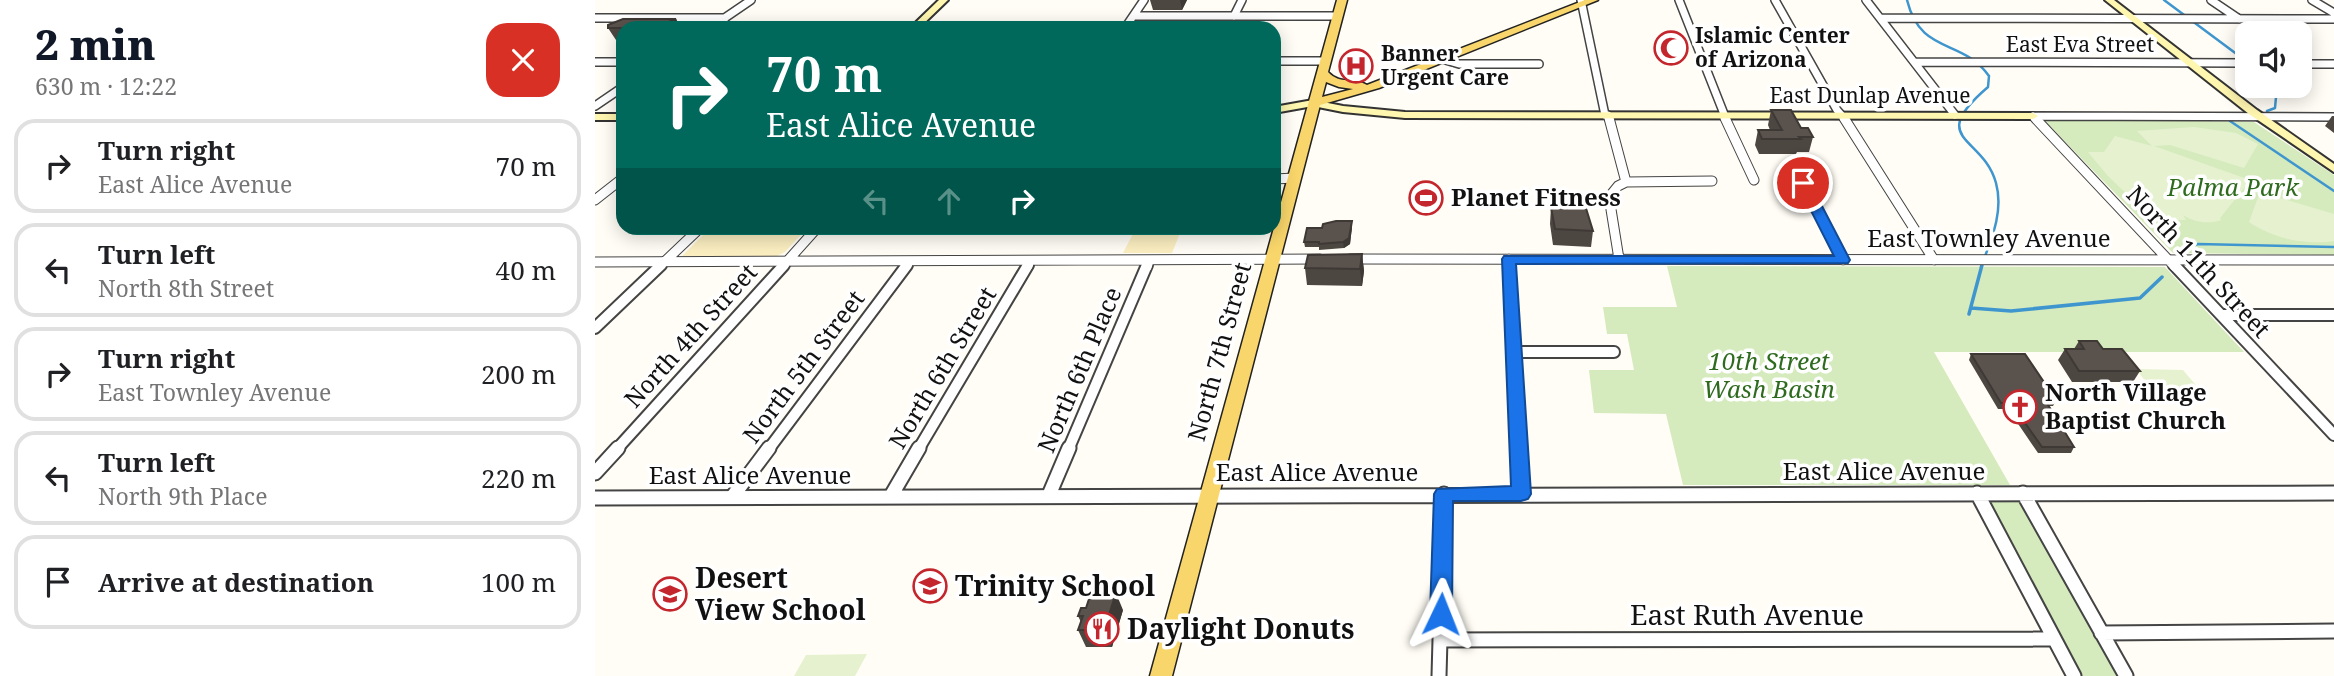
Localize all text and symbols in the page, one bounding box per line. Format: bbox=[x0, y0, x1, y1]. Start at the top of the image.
text: 2 min bbox=[35, 15, 156, 72]
place label: Islamic Center of Arizona bbox=[1695, 21, 1850, 73]
map controls bbox=[2235, 21, 2312, 98]
button: sound bbox=[2235, 21, 2312, 98]
button: close bbox=[486, 23, 560, 97]
mosque icon: Islamic Center of Arizona bbox=[1652, 29, 1690, 67]
street label: East Eva Street bbox=[2006, 30, 2154, 58]
place label: Banner Urgent Care bbox=[1381, 39, 1509, 91]
text: 70 m bbox=[766, 40, 882, 106]
hospital icon: Banner Urgent Care bbox=[1337, 47, 1375, 85]
icon: right bbox=[651, 49, 742, 140]
text: 630 m · 12:22 bbox=[35, 70, 177, 102]
street label: East Dunlap Avenue bbox=[1769, 81, 1971, 109]
text: East Alice Avenue bbox=[766, 103, 1036, 146]
text: Turn right bbox=[98, 132, 235, 168]
icon: right bbox=[39, 147, 77, 185]
text: 70 m bbox=[496, 148, 556, 184]
pin bbox=[1773, 153, 1833, 213]
icon: arrive bbox=[1784, 164, 1822, 202]
text: East Alice Avenue bbox=[98, 168, 292, 200]
park label: Palma Park bbox=[2166, 170, 2300, 203]
street label: North 11th Street bbox=[2120, 178, 2278, 344]
sports icon: Planet Fitness bbox=[1407, 179, 1445, 217]
place label: Planet Fitness bbox=[1451, 180, 1621, 213]
icon: left bbox=[857, 182, 895, 220]
icon: ahead bbox=[930, 182, 968, 220]
icon: right bbox=[1003, 182, 1041, 220]
street label: East Townley Avenue bbox=[1867, 221, 2111, 254]
text: Turn left bbox=[98, 236, 215, 272]
icon: left bbox=[39, 251, 77, 289]
text: 40 m bbox=[496, 252, 556, 288]
street label: North 4th Street bbox=[616, 256, 764, 414]
street label: North 7th Street bbox=[1179, 259, 1258, 445]
text: North 8th Street bbox=[98, 272, 274, 304]
street label: North 6th Street bbox=[880, 280, 1003, 454]
street label: North 6th Place bbox=[1029, 282, 1128, 457]
street label: North 5th Street bbox=[734, 283, 871, 449]
text: Turn right bbox=[98, 340, 235, 376]
park label: 10th Street Wash Basin bbox=[1703, 344, 1835, 405]
icon: right bbox=[39, 355, 77, 393]
text: 200 m bbox=[481, 356, 556, 392]
place label: North Village Baptist Church bbox=[2045, 375, 2226, 436]
text: East Townley Avenue bbox=[98, 376, 331, 408]
church icon: North Village Baptist Church bbox=[2001, 388, 2039, 426]
text: Turn left bbox=[98, 444, 215, 480]
street label: East Alice Avenue bbox=[1783, 454, 1985, 487]
street label: East Alice Avenue bbox=[1216, 455, 1418, 488]
street label: East Alice Avenue bbox=[649, 458, 851, 491]
icon: left bbox=[39, 459, 77, 497]
text: 220 m bbox=[481, 460, 556, 496]
text: North 9th Place bbox=[98, 480, 267, 512]
place label: Desert View School bbox=[695, 558, 866, 628]
icon: arrive bbox=[39, 563, 77, 601]
text: Arrive at destination bbox=[98, 564, 374, 600]
text: 100 m bbox=[481, 564, 556, 600]
place label: Trinity School bbox=[955, 566, 1155, 604]
school or university icon: Trinity School bbox=[911, 567, 949, 605]
school or university icon: Desert View School bbox=[651, 575, 689, 613]
position arrow bbox=[1404, 577, 1478, 651]
street label: East Ruth Avenue bbox=[1630, 595, 1864, 633]
place label: Daylight Donuts bbox=[1127, 609, 1354, 647]
restaurant icon: Daylight Donuts bbox=[1083, 610, 1121, 648]

